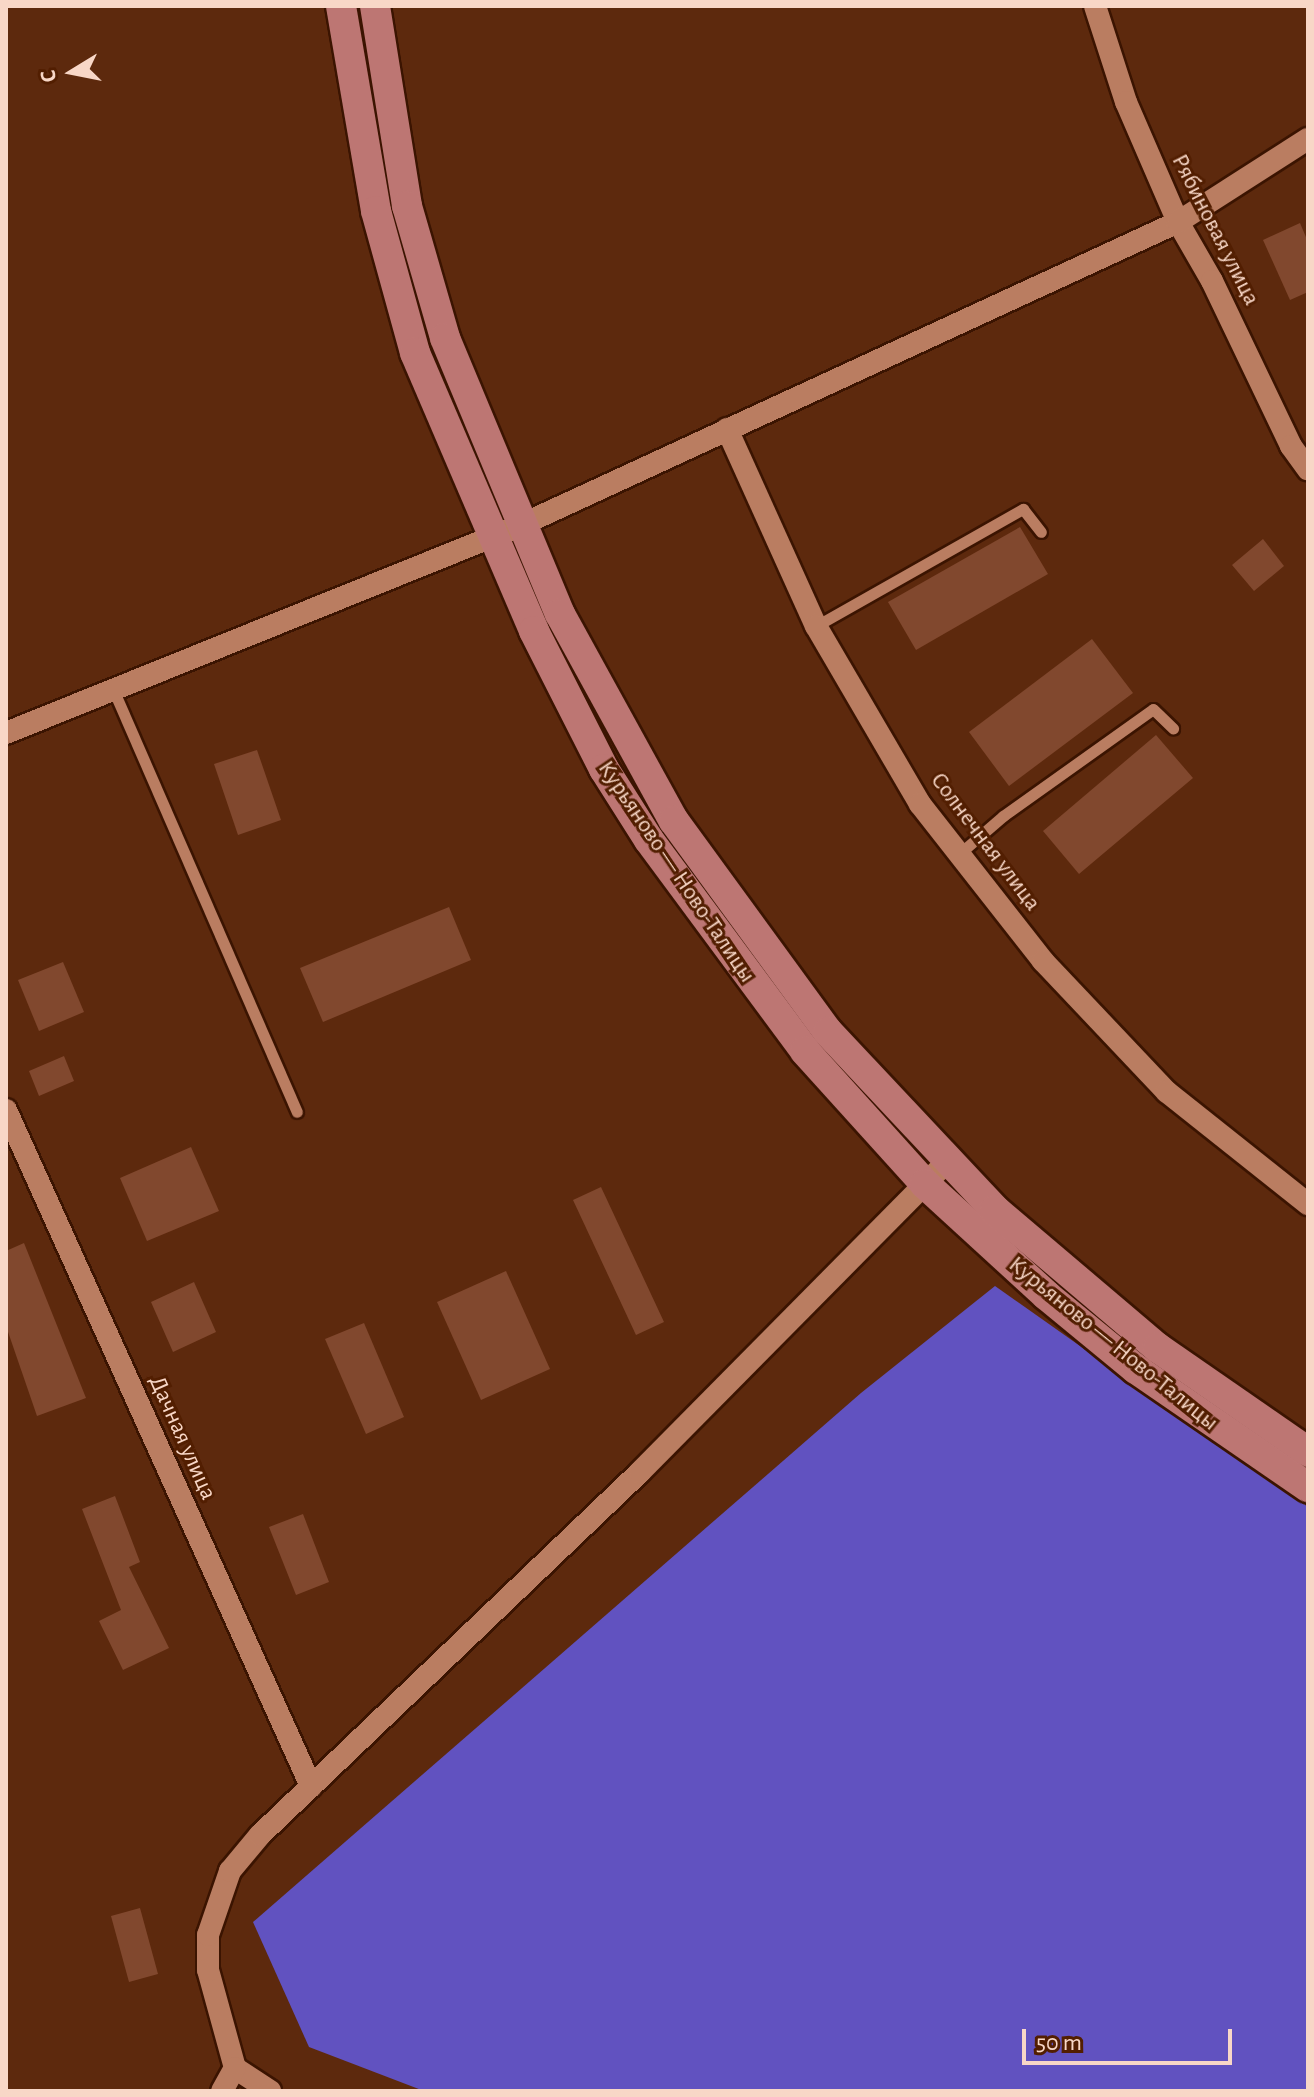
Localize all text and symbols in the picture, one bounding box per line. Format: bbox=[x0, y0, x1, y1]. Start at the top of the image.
north arrow bbox=[32, 32, 112, 112]
text: С bbox=[36, 68, 60, 84]
street label: Рябиновая улица bbox=[1164, 149, 1266, 311]
street label: Курьяново — Ново-Талицы bbox=[591, 755, 761, 989]
street label: Солнечная улица bbox=[924, 767, 1046, 917]
street label: Курьяново — Ново-Талицы bbox=[1002, 1250, 1224, 1438]
street label: Дачная улица bbox=[142, 1371, 222, 1505]
scale bar bbox=[1026, 2013, 1236, 2063]
text: 50 m bbox=[1036, 2031, 1082, 2055]

